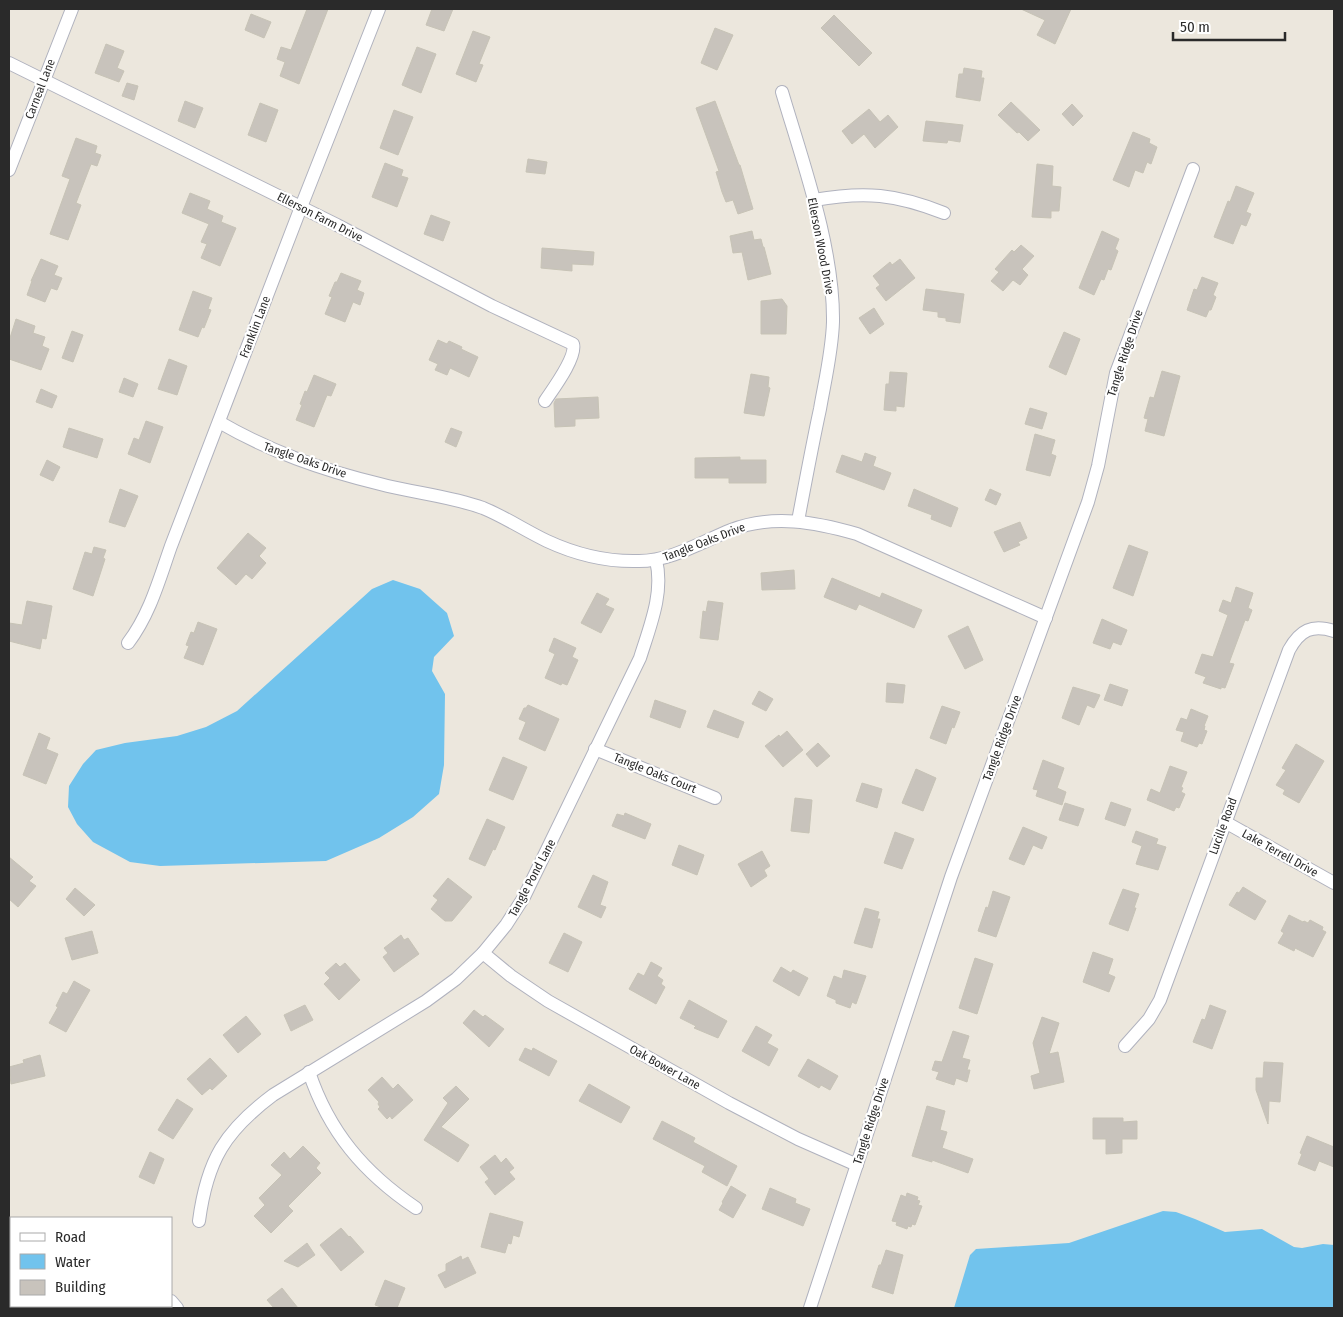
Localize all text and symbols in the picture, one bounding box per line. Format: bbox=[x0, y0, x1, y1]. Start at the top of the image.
scale bar bbox=[1173, 10, 1286, 42]
text: 50 m bbox=[1180, 18, 1210, 36]
street label: Carneal Lane bbox=[22, 57, 58, 121]
street label: Ellerson Farm Drive bbox=[275, 189, 365, 245]
street label: Ellerson Wood Drive bbox=[805, 196, 837, 296]
street label: Franklin Lane bbox=[237, 294, 273, 360]
street label: Tangle Ridge Drive bbox=[1104, 308, 1146, 398]
street label: Tangle Oaks Drive bbox=[262, 439, 348, 481]
street label: Tangle Oaks Drive bbox=[661, 520, 747, 564]
street label: Tangle Ridge Drive bbox=[980, 693, 1024, 783]
street label: Tangle Oaks Court bbox=[612, 750, 698, 796]
street label: Lucille Road bbox=[1206, 796, 1240, 856]
street label: Lake Terrell Drive bbox=[1240, 826, 1320, 880]
street label: Tangle Pond Lane bbox=[506, 837, 558, 919]
street label: Oak Bower Lane bbox=[627, 1042, 703, 1092]
street label: Tangle Ridge Drive bbox=[850, 1076, 892, 1166]
legend bbox=[10, 1217, 172, 1307]
text: Road bbox=[55, 1228, 86, 1246]
text: Water bbox=[55, 1253, 91, 1271]
text: Building bbox=[55, 1278, 106, 1296]

